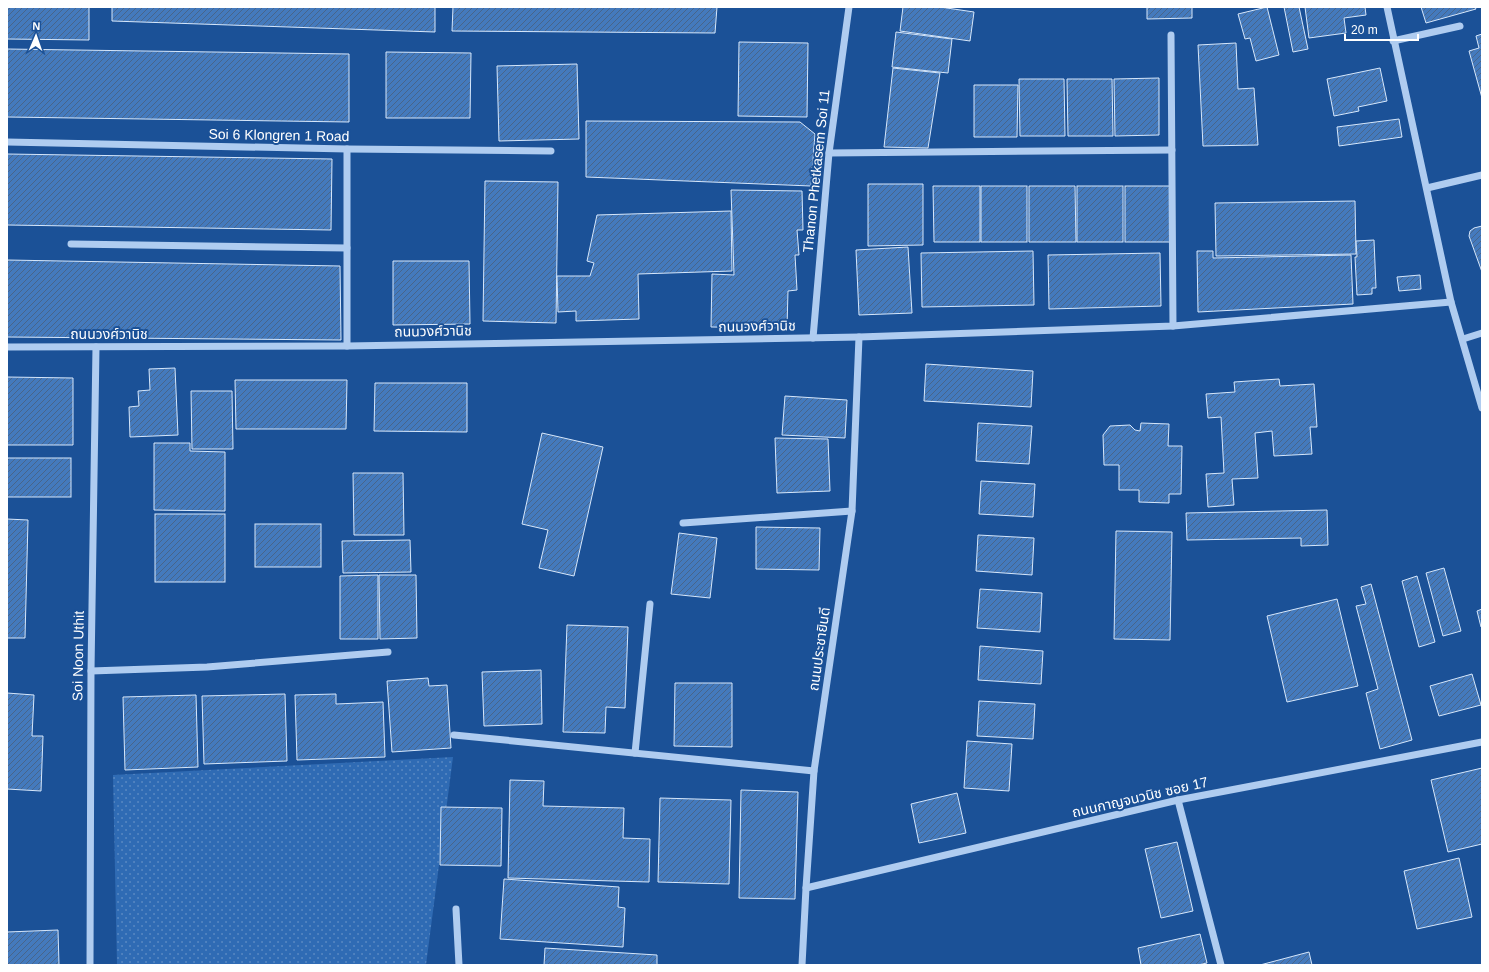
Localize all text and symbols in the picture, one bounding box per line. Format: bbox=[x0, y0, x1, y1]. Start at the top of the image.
north arrow bbox=[16, 16, 56, 56]
scale bar bbox=[1345, 16, 1418, 42]
text: N bbox=[32, 20, 41, 32]
text: 20 m bbox=[1351, 23, 1378, 37]
street label: Thanon Phetkasem Soi 11 bbox=[799, 88, 833, 253]
street label: Soi 6 Klongren 1 Road bbox=[208, 126, 350, 144]
street label: ถนนวงศ์วานิช bbox=[718, 317, 796, 335]
street label: ถนนวงศ์วานิช bbox=[394, 322, 472, 340]
street label: ถนนวงศ์วานิช bbox=[70, 326, 148, 342]
street label: ถนนประชายินดี bbox=[805, 606, 833, 692]
street label: Soi Noon Uthit bbox=[69, 611, 87, 701]
street label: ถนนกาญจนวนิช ซอย 17 bbox=[1070, 774, 1210, 820]

